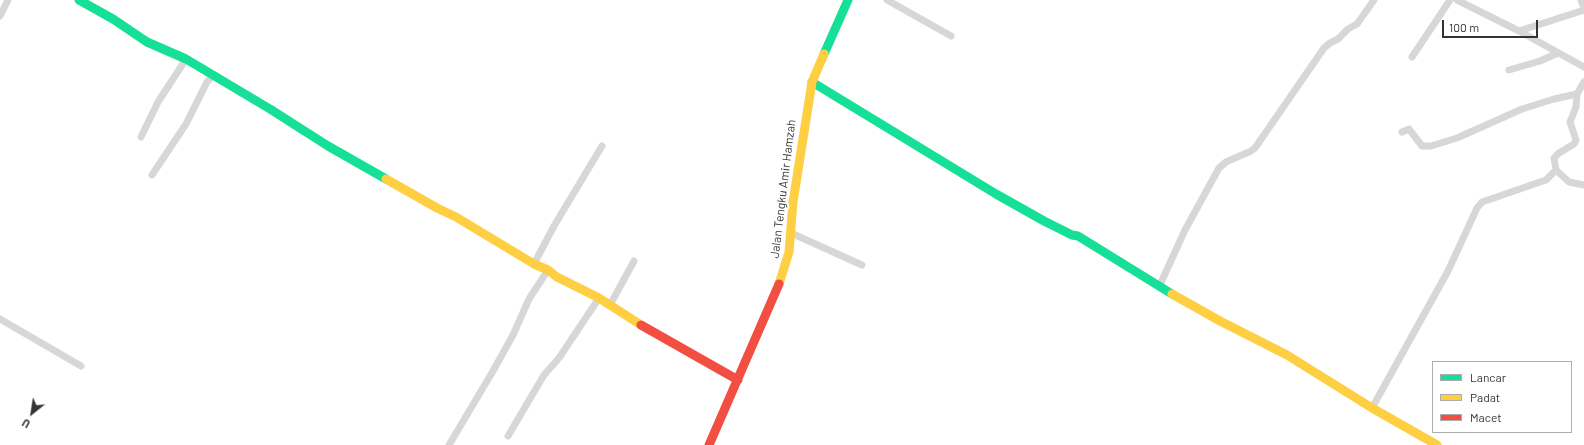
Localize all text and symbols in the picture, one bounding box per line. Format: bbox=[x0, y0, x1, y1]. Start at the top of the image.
scale bar bbox=[1444, 12, 1540, 38]
text: 100 m bbox=[1449, 20, 1479, 34]
street label: Jalan Tengku Amir Hamzah bbox=[767, 119, 799, 259]
legend bbox=[1432, 361, 1572, 433]
text: Lancar bbox=[1470, 370, 1506, 384]
text: Padat bbox=[1470, 390, 1500, 404]
north arrow bbox=[12, 393, 52, 433]
text: Macet bbox=[1470, 410, 1502, 424]
text: U bbox=[20, 416, 32, 431]

